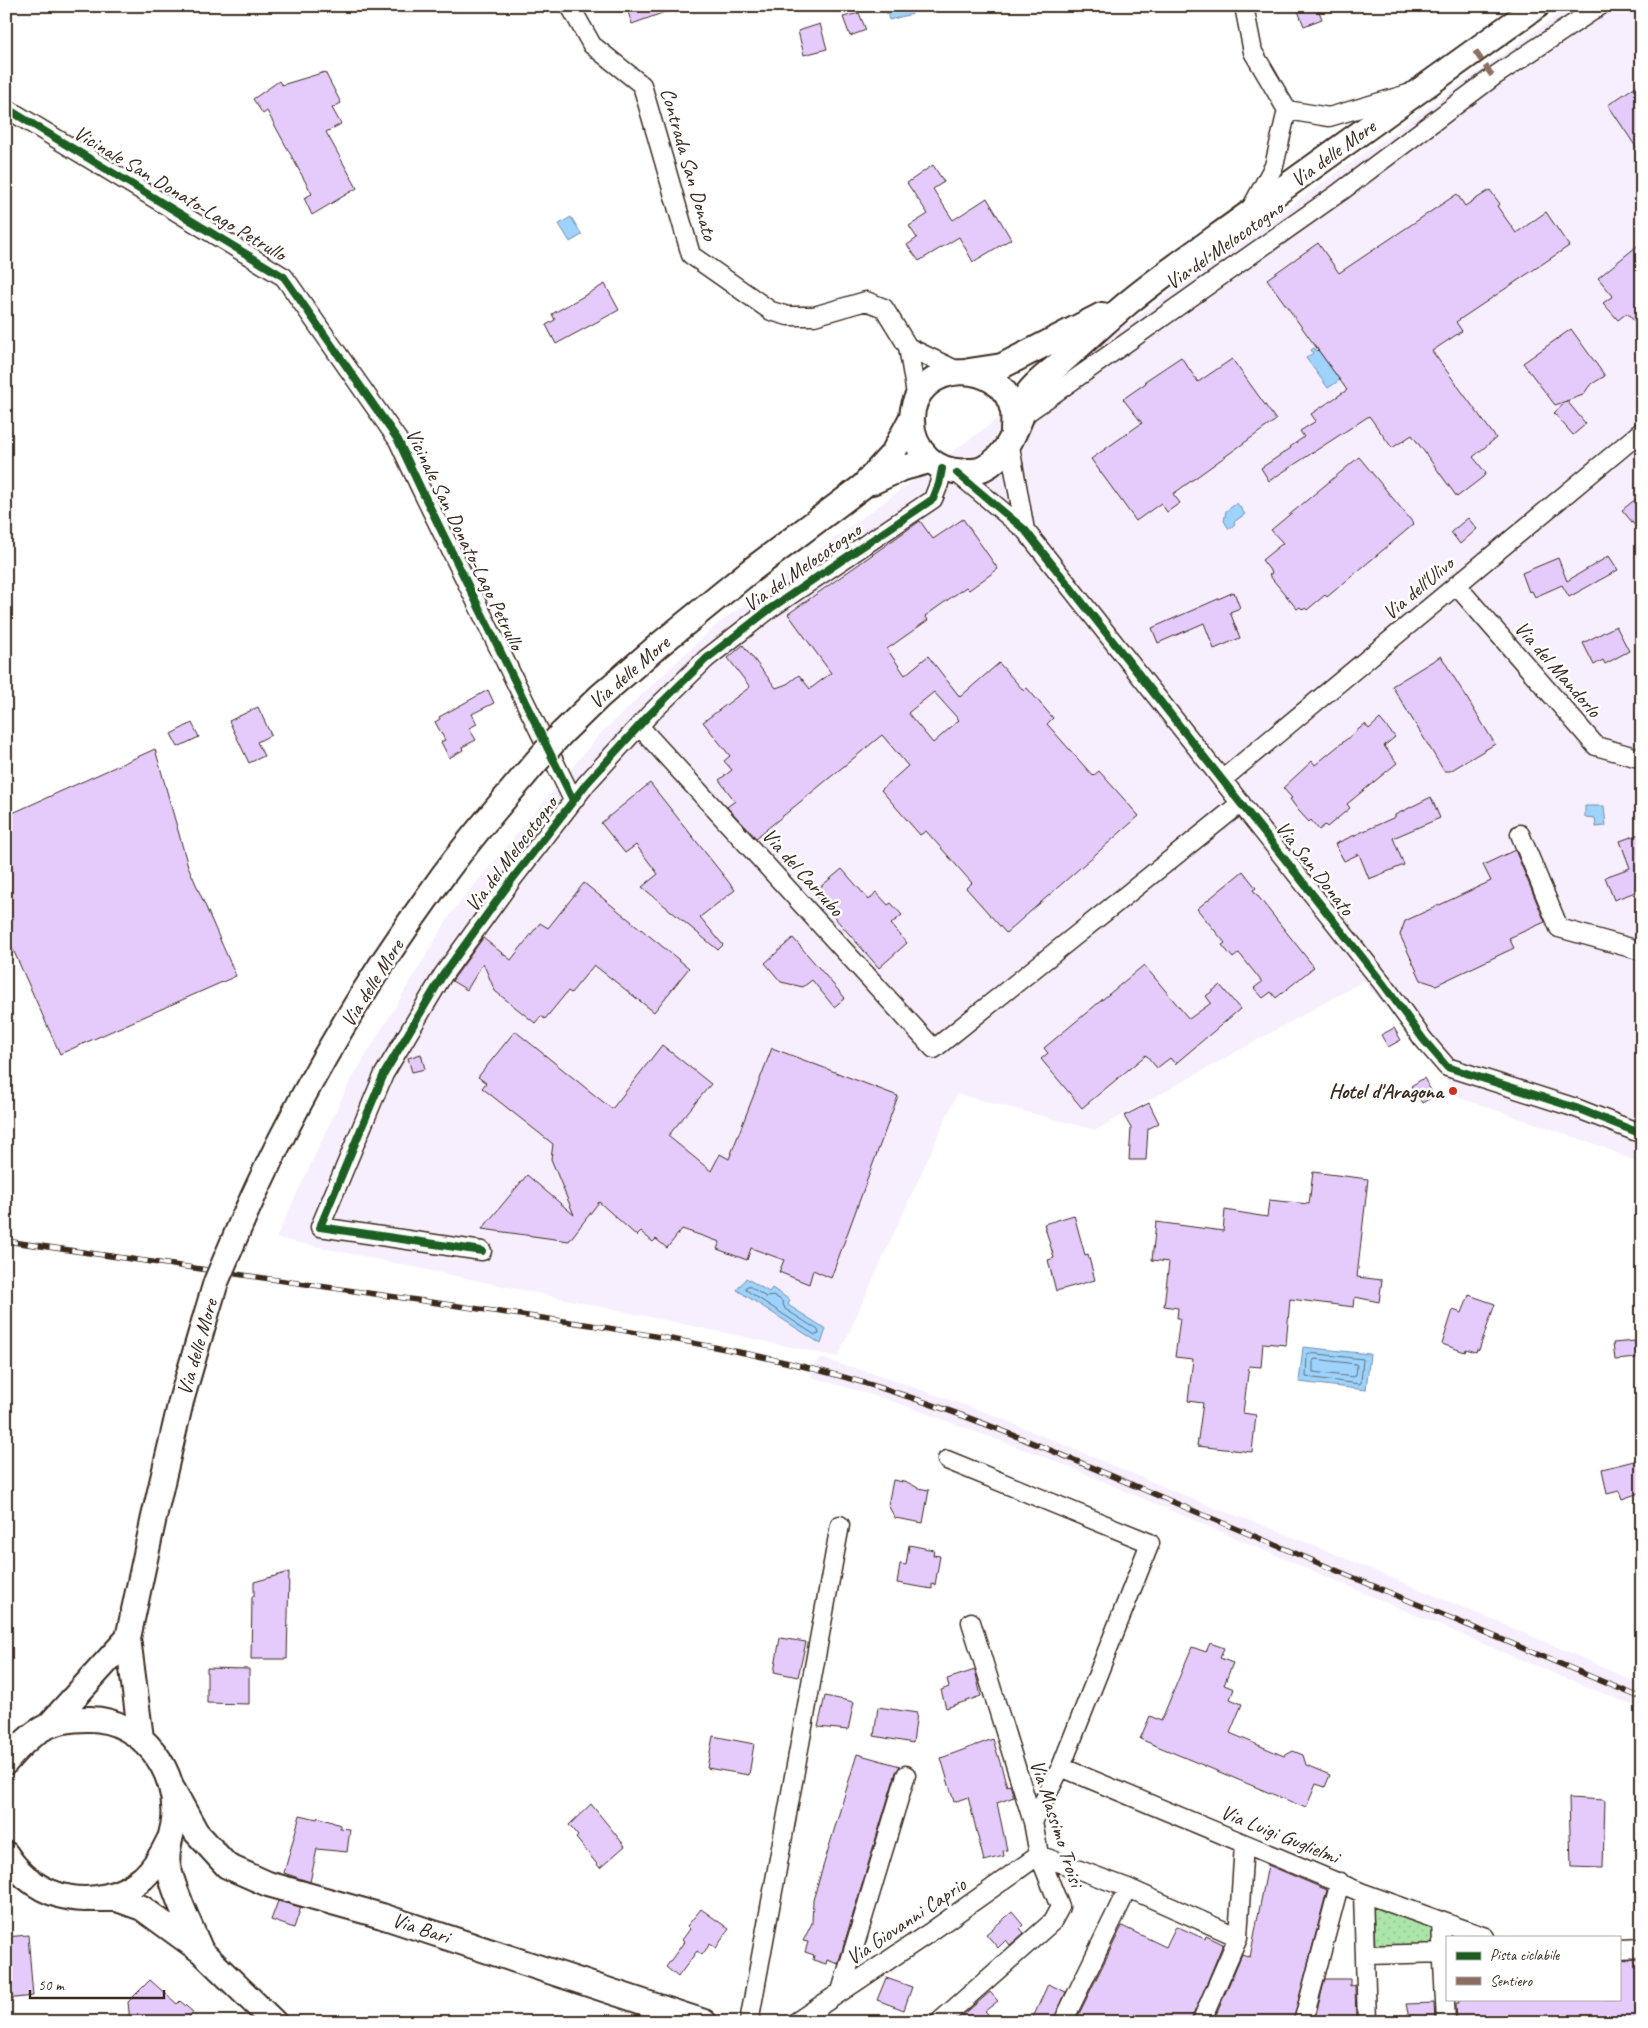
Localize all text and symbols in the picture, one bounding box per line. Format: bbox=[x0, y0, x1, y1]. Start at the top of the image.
street label: Contrada San Donato bbox=[655, 85, 724, 245]
street label: Via delle More bbox=[1285, 113, 1382, 193]
street label: Vicinale San Donato-Lago Petrullo bbox=[69, 119, 293, 268]
street label: Via del Melocotogno bbox=[1160, 193, 1290, 295]
street label: Vicinale San Donato-Lago Petrullo bbox=[400, 424, 531, 656]
street label: Via del Melocotogno bbox=[738, 515, 868, 617]
street label: Via dell'Ulivo bbox=[1377, 549, 1461, 625]
street label: Via del Mandorlo bbox=[1509, 615, 1608, 724]
street label: Via delle More bbox=[583, 629, 676, 714]
street label: Via del Melocotogno bbox=[459, 789, 564, 917]
street label: Via San Donato bbox=[1270, 816, 1361, 922]
street label: Via del Carrubo bbox=[757, 822, 851, 923]
street label: Via delle More bbox=[335, 933, 410, 1032]
place label: Hotel d'Aragona bbox=[1329, 1078, 1445, 1104]
marker: Hotel d'Aragona bbox=[1447, 1085, 1459, 1097]
street label: Via delle More bbox=[171, 1295, 223, 1398]
street label: Via Massimo Troisi bbox=[1024, 1756, 1091, 1893]
street label: Via Luigi Guglielmi bbox=[1217, 1799, 1346, 1871]
street label: Via Giovanni Caprio bbox=[841, 1871, 972, 1971]
street label: Via Bari bbox=[389, 1907, 456, 1950]
legend bbox=[1446, 1936, 1620, 2000]
text: Pista ciclabile bbox=[1490, 1946, 1560, 1965]
scale bar bbox=[30, 1968, 164, 2000]
text: Sentiero bbox=[1490, 1972, 1533, 1991]
text: 50 m bbox=[38, 1976, 65, 1995]

